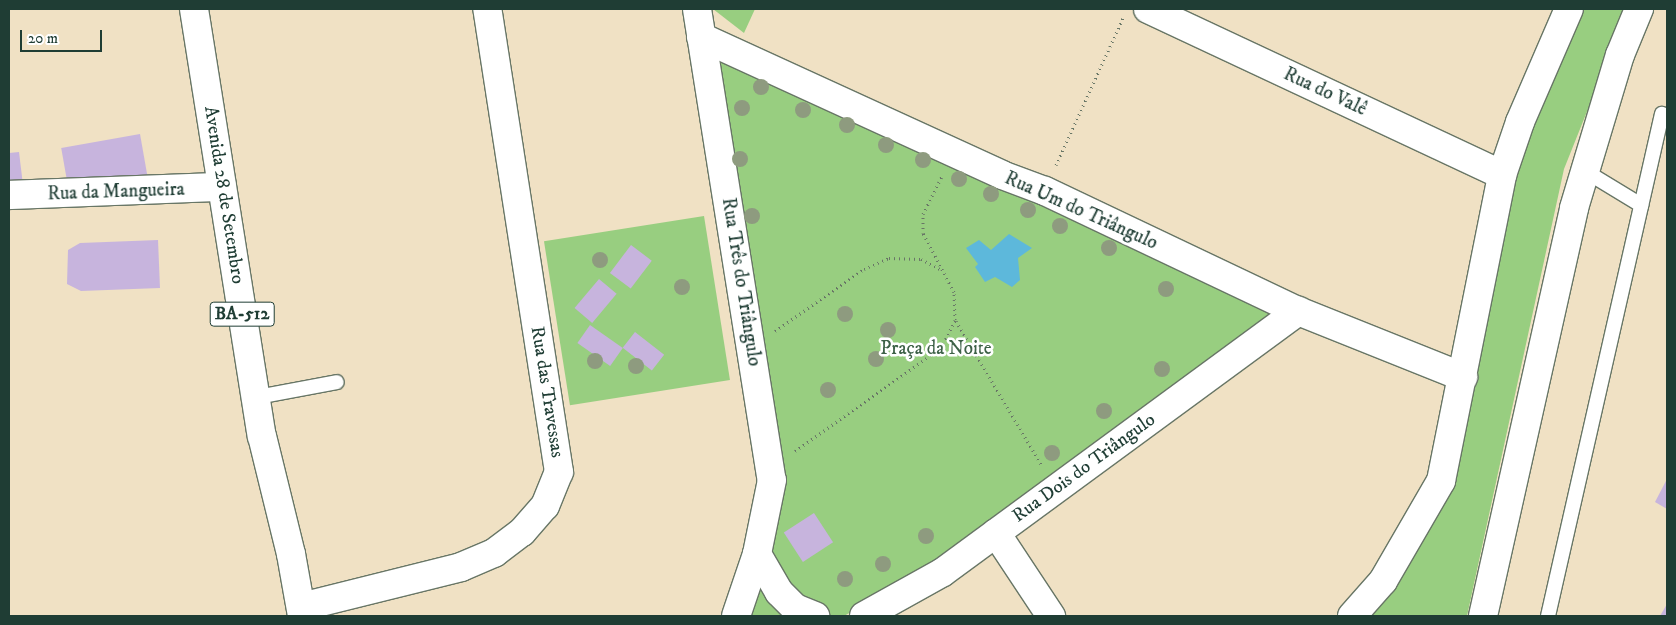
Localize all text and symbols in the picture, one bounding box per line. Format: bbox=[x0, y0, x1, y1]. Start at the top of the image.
scale bar bbox=[22, 20, 105, 52]
text: 20 m bbox=[28, 29, 58, 48]
street label: Rua do Valê bbox=[1280, 63, 1370, 121]
street label: Avenida 28 de Setembro bbox=[199, 104, 249, 286]
street label: Rua Um do Triângulo bbox=[1001, 167, 1161, 255]
street label: Rua da Mangueira bbox=[47, 178, 185, 206]
street label: Rua Três do Triângulo bbox=[716, 196, 766, 368]
road number: BA-512 bbox=[210, 298, 274, 329]
street label: Rua das Travessas bbox=[525, 325, 569, 459]
park label: Praça da Noite bbox=[880, 338, 992, 360]
street label: Rua Dois do Triângulo bbox=[1008, 408, 1160, 528]

